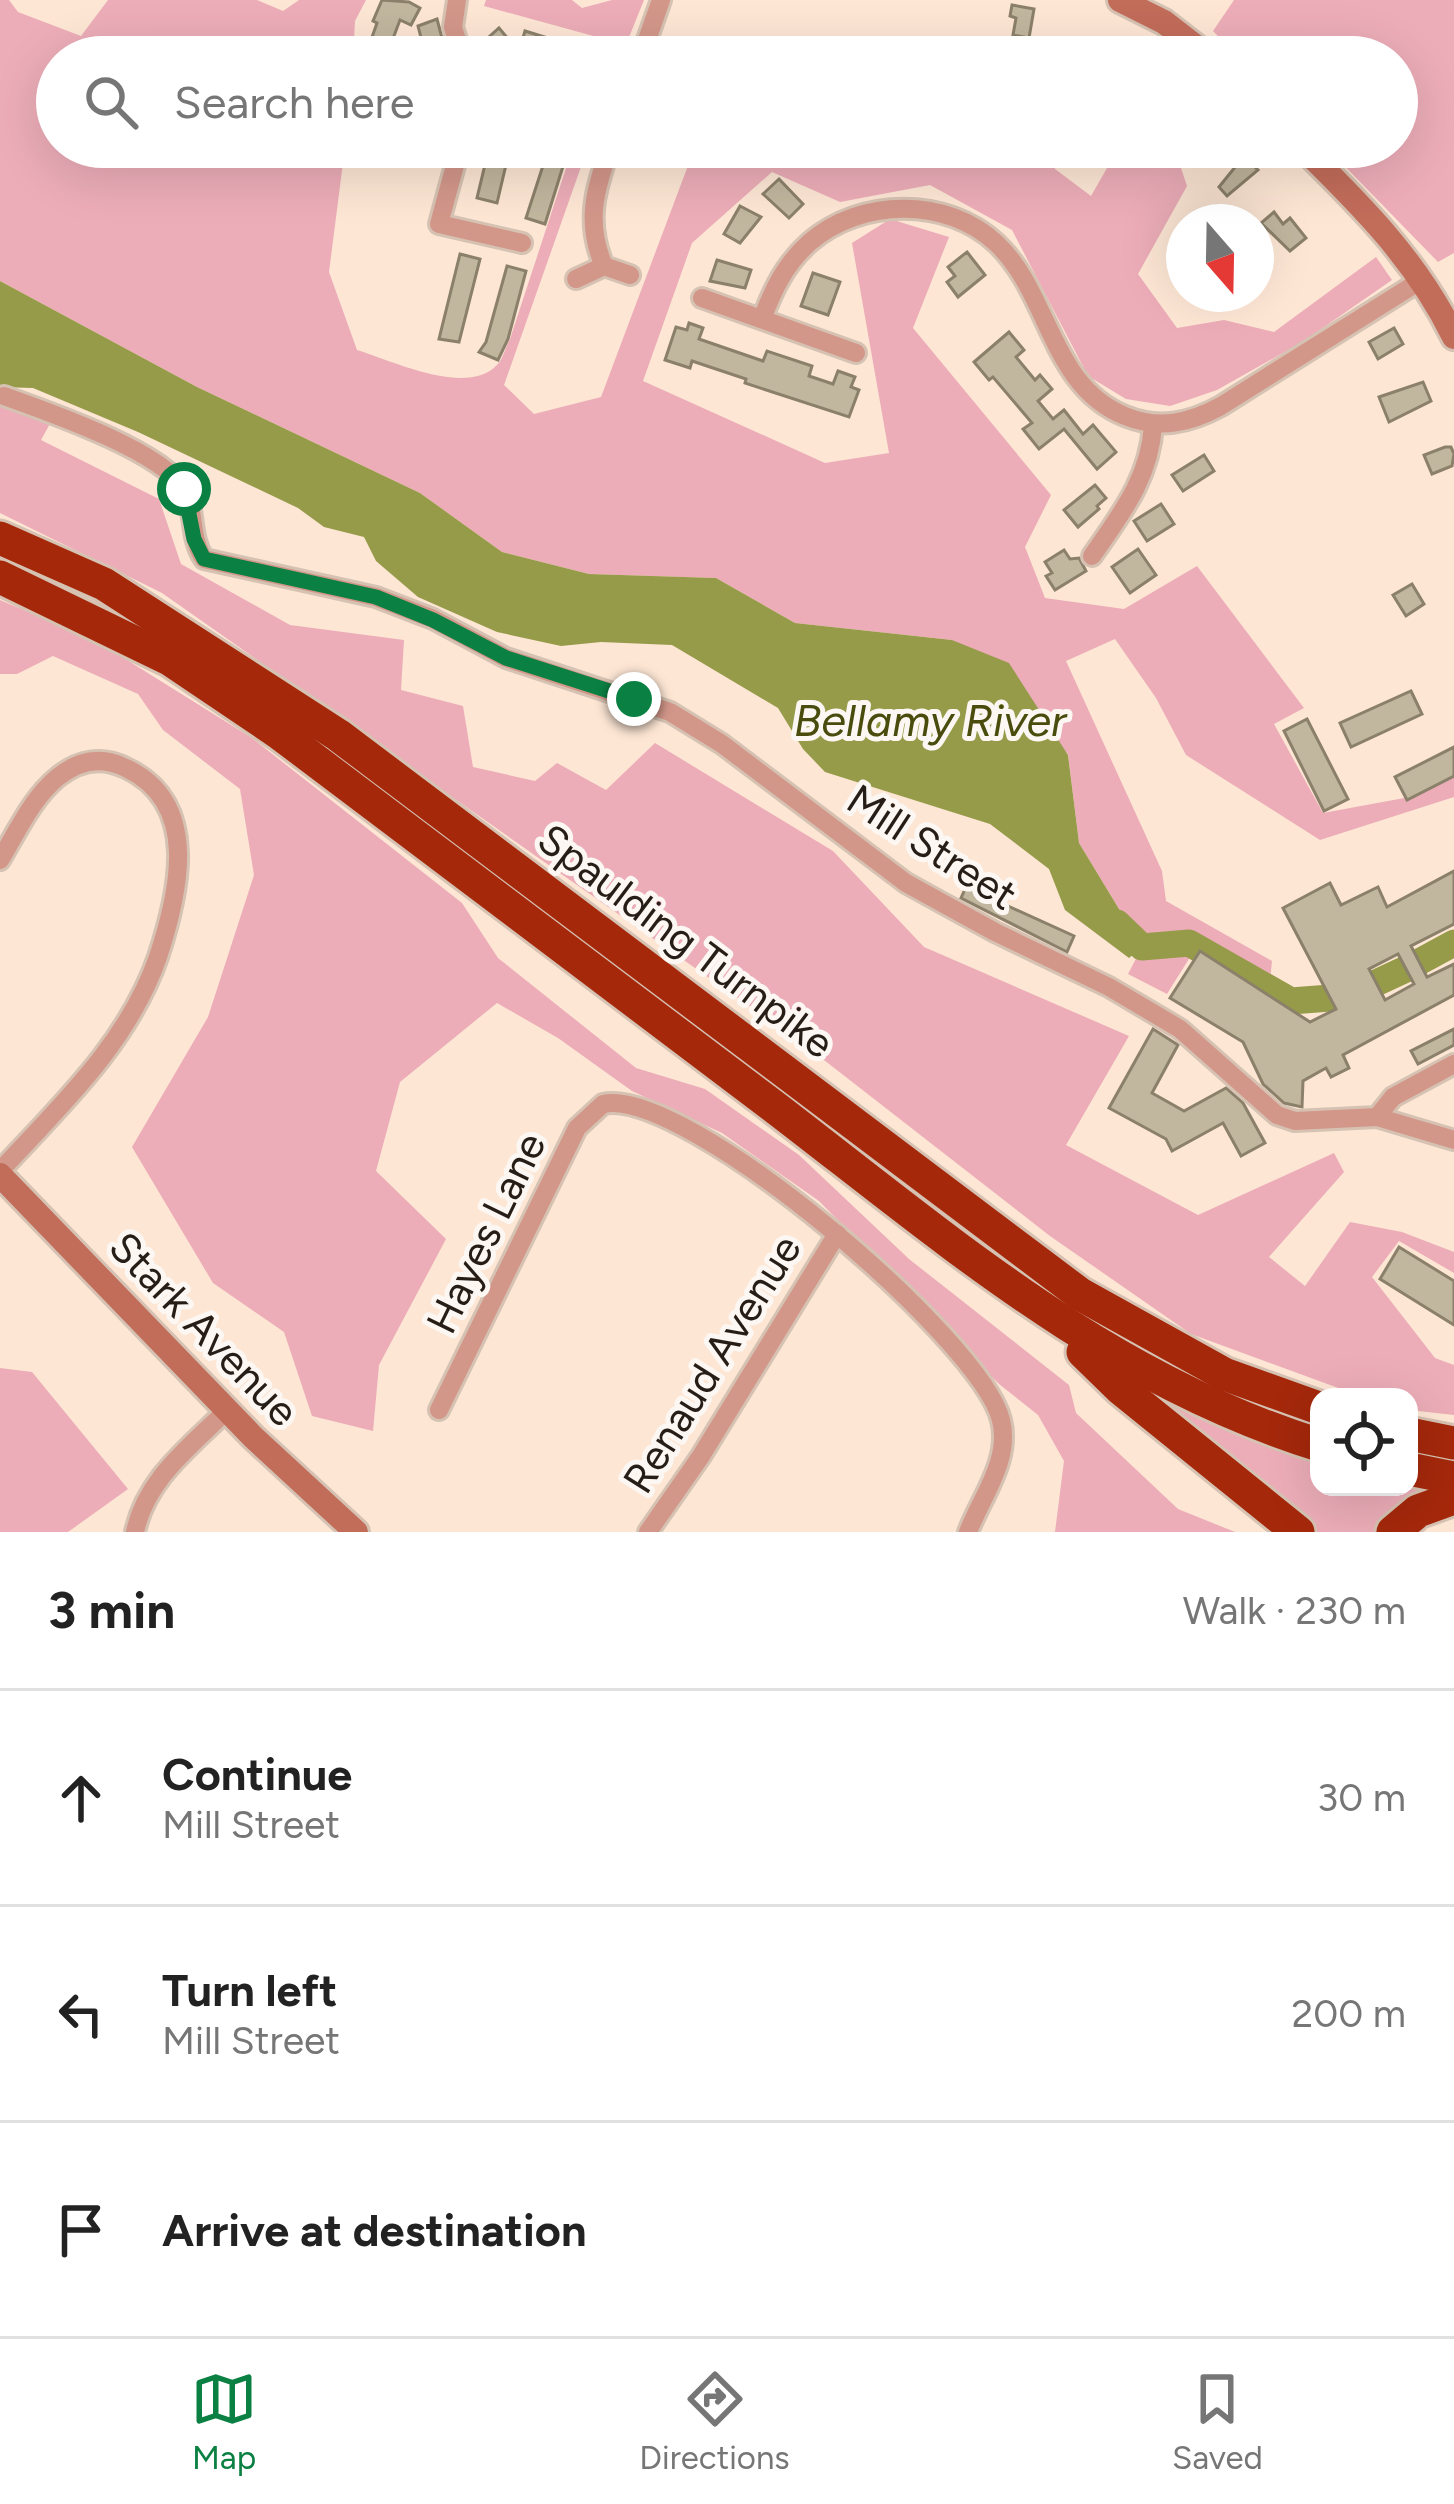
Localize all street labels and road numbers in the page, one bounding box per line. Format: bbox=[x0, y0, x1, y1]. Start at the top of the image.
street label: Mill Street bbox=[838, 773, 1026, 921]
street label: Spaulding Turnpike bbox=[528, 813, 844, 1069]
street label: Hayes Lane bbox=[416, 1124, 556, 1342]
street label: Stark Avenue bbox=[99, 1221, 309, 1437]
street label: Renaud Avenue bbox=[612, 1226, 812, 1502]

